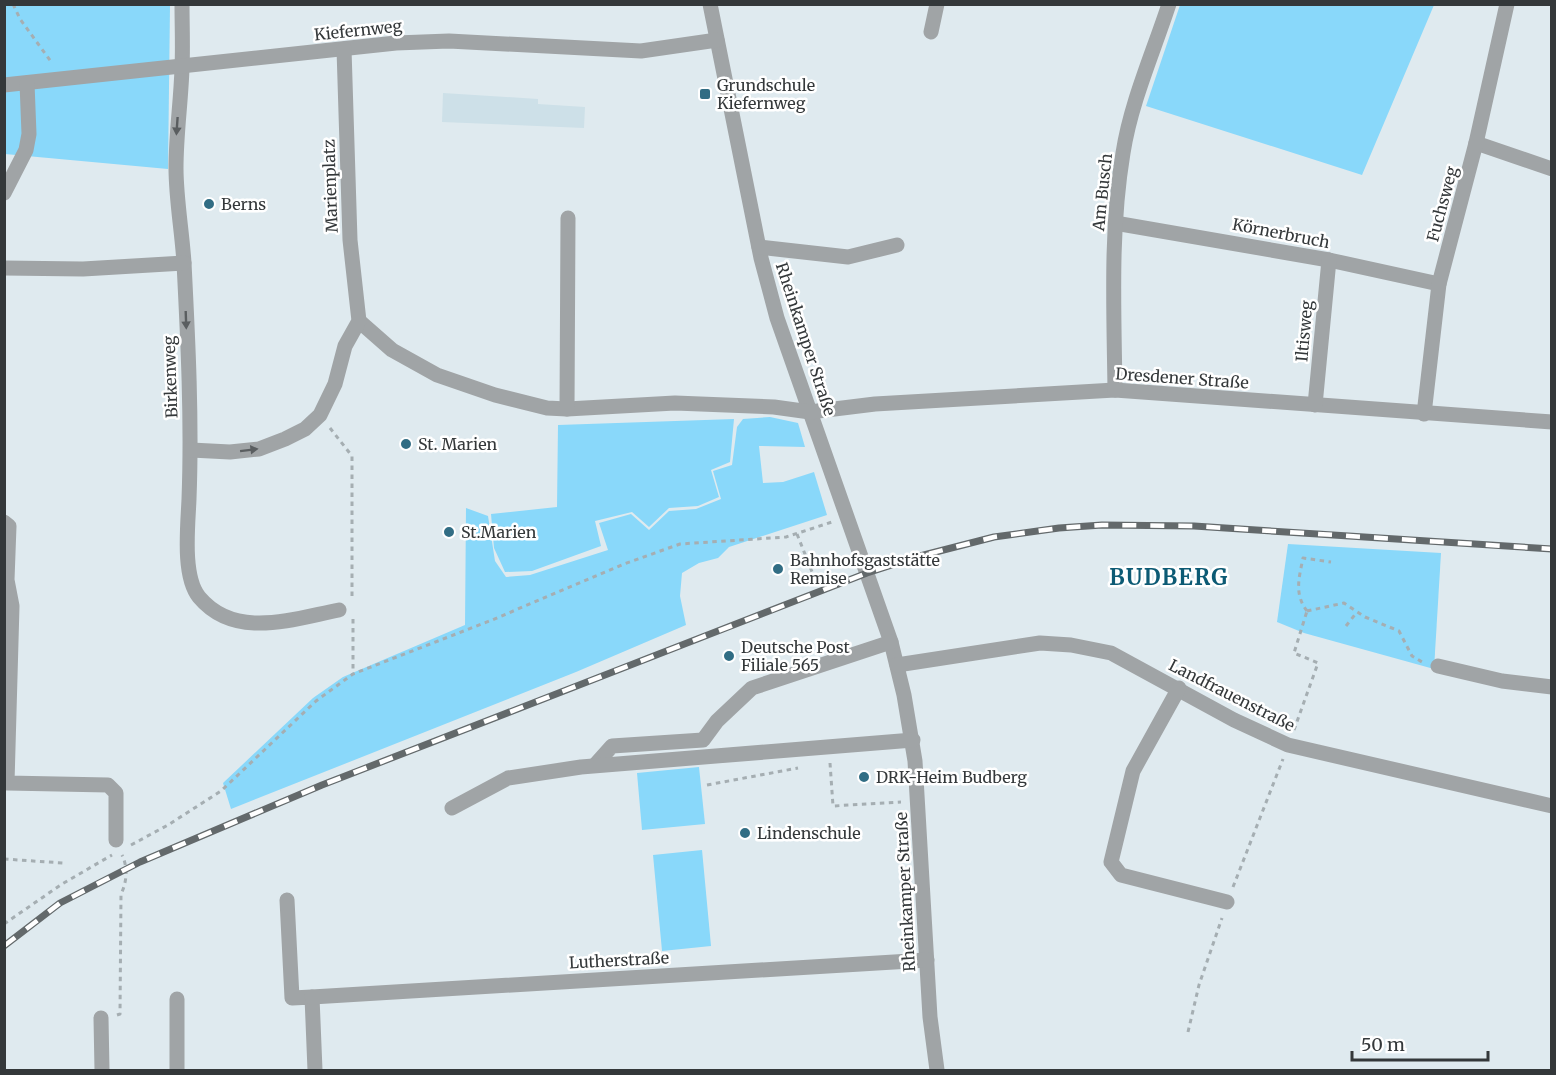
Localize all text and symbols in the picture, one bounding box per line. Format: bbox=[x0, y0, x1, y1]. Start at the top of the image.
street label: Kiefernweg bbox=[313, 15, 403, 45]
place label: Grundschule Kiefernweg bbox=[717, 75, 815, 113]
marker: Grundschule Kiefernweg bbox=[698, 87, 712, 101]
one-way arrow bbox=[173, 116, 182, 135]
street label: Marienplatz bbox=[318, 139, 342, 233]
street label: Am Busch bbox=[1088, 152, 1116, 233]
street label: Fuchsweg bbox=[1422, 164, 1462, 244]
place label: Berns bbox=[221, 194, 266, 214]
marker: Berns bbox=[202, 197, 216, 211]
street label: Körnerbruch bbox=[1231, 214, 1332, 252]
street label: Rheinkamper Straße bbox=[772, 260, 840, 418]
street label: Iltisweg bbox=[1291, 299, 1317, 363]
one-way arrow bbox=[181, 311, 190, 330]
street label: Birkenweg bbox=[159, 335, 181, 419]
street label: Dresdener Straße bbox=[1115, 363, 1249, 393]
place label: St. Marien bbox=[418, 434, 498, 454]
marker: St. Marien bbox=[399, 437, 413, 451]
one-way arrow bbox=[239, 445, 258, 455]
place label: St.Marien bbox=[461, 522, 537, 542]
marker: St.Marien bbox=[442, 525, 456, 539]
place label: Bahnhofsgaststätte Remise bbox=[790, 550, 940, 588]
marker: Bahnhofsgaststätte Remise bbox=[771, 562, 785, 576]
district label: BUDBERG bbox=[1109, 563, 1229, 591]
place label: Deutsche Post Filiale 565 bbox=[741, 637, 851, 675]
marker: Deutsche Post Filiale 565 bbox=[722, 649, 736, 663]
street label: Landfrauenstraße bbox=[1166, 655, 1298, 735]
place label: DRK-Heim Budberg bbox=[876, 767, 1027, 787]
marker: DRK-Heim Budberg bbox=[857, 770, 871, 784]
street label: Rheinkamper Straße bbox=[891, 812, 919, 972]
place label: Lindenschule bbox=[757, 823, 861, 843]
marker: Lindenschule bbox=[738, 826, 752, 840]
street label: Lutherstraße bbox=[568, 947, 670, 973]
scale bar bbox=[1352, 1024, 1488, 1062]
text: 50 m bbox=[1361, 1033, 1405, 1056]

